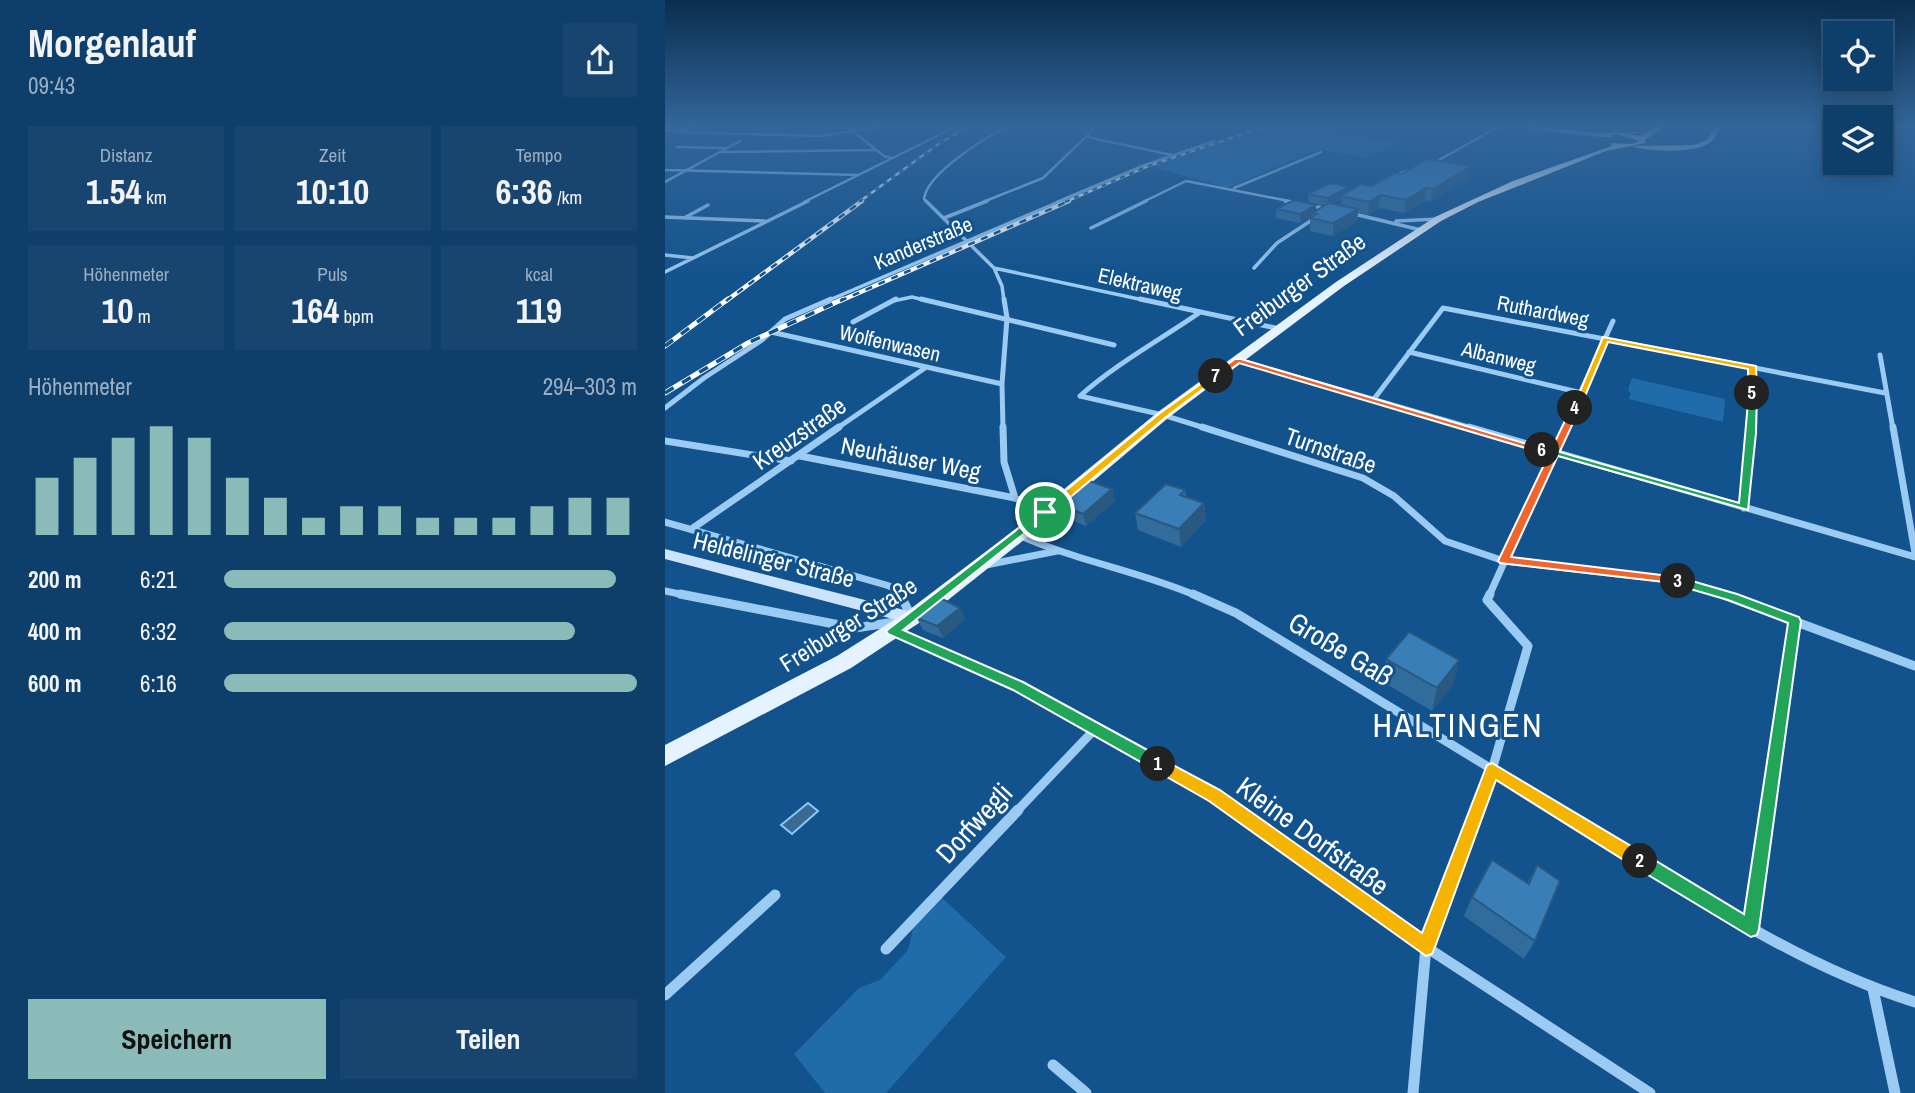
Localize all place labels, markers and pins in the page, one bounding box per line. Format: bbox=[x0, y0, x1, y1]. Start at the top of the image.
pin: 7 bbox=[1199, 358, 1233, 394]
pin: 5 bbox=[1735, 376, 1769, 410]
pin: 4 bbox=[1557, 390, 1593, 426]
pin: 6 bbox=[1525, 433, 1559, 468]
pin bbox=[1015, 482, 1075, 542]
pin: 3 bbox=[1661, 564, 1695, 598]
pin: 1 bbox=[1141, 746, 1175, 782]
pin: 2 bbox=[1623, 844, 1657, 878]

